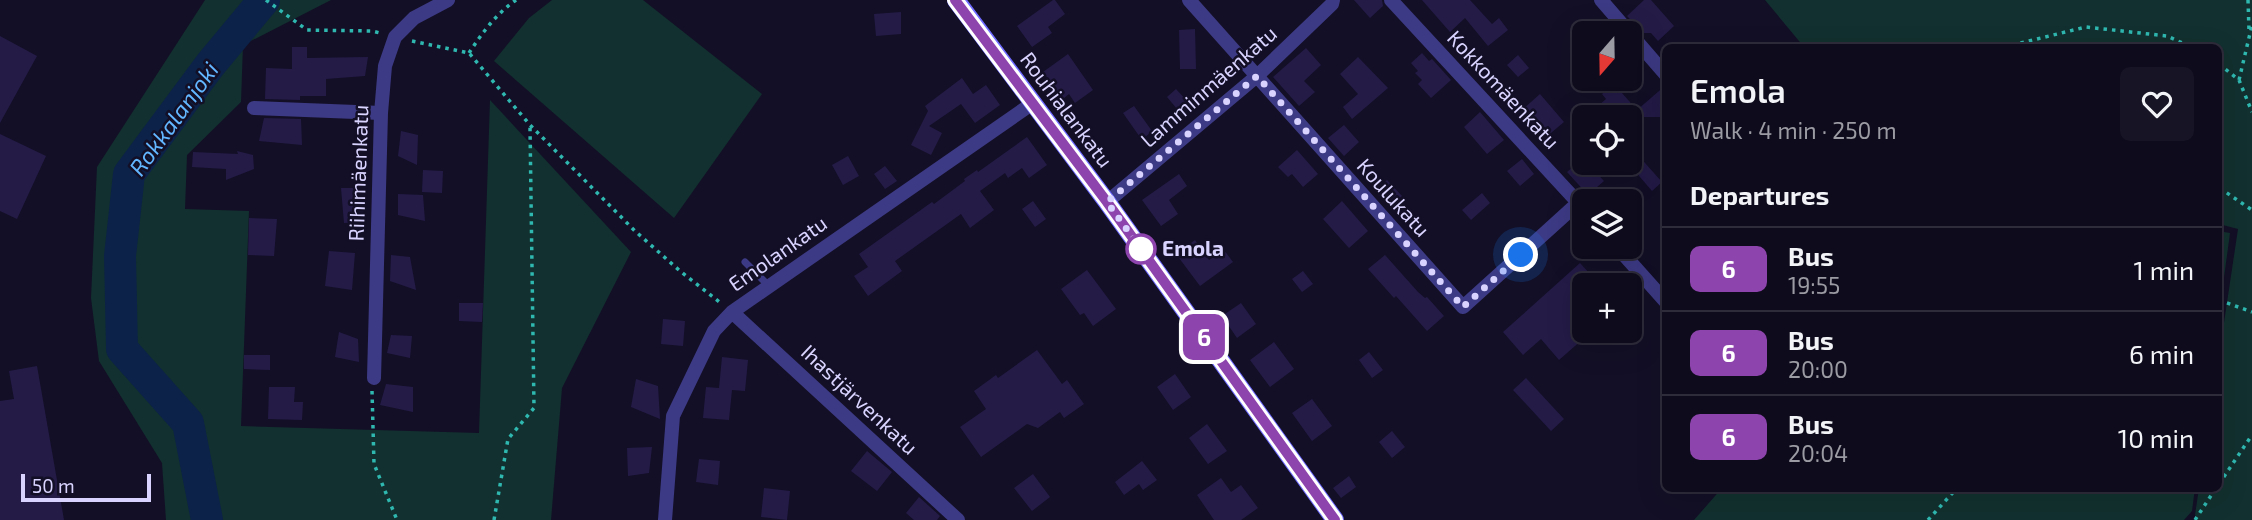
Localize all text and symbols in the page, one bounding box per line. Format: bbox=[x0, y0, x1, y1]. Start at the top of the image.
street label: Lamminmäenkatu bbox=[1135, 20, 1281, 152]
north arrow bbox=[1572, 21, 1642, 91]
map controls bbox=[1572, 21, 1642, 343]
street label: Kokkomäenkatu bbox=[1443, 25, 1565, 153]
street label: Rouhialankatu bbox=[1016, 47, 1119, 172]
water label: Rokkalanjoki bbox=[123, 56, 224, 181]
button: heart bbox=[2120, 67, 2194, 141]
text: Emola bbox=[1690, 70, 1786, 110]
street label: Riihimäenkatu bbox=[343, 104, 372, 242]
button: locate bbox=[1572, 105, 1642, 175]
text: Walk · 4 min · 250 m bbox=[1690, 116, 1897, 144]
street label: Koulukatu bbox=[1353, 153, 1436, 241]
text: Departures bbox=[1690, 179, 1829, 210]
button: layers bbox=[1572, 189, 1642, 259]
street label: Emolankatu bbox=[723, 210, 831, 296]
marker: Emola bbox=[1126, 234, 1156, 264]
place label: Emola bbox=[1162, 235, 1224, 260]
your location bbox=[1503, 237, 1538, 272]
text: Bus bbox=[1788, 240, 1834, 271]
text: 6 bbox=[1721, 254, 1736, 283]
text: 1 min bbox=[2134, 254, 2194, 285]
text: 19:55 bbox=[1788, 271, 1840, 299]
button: + bbox=[1572, 273, 1642, 343]
line badge: 6 bbox=[1181, 314, 1227, 360]
text: 6 bbox=[1197, 322, 1211, 351]
text: Bus bbox=[1788, 324, 1834, 355]
text: 6 bbox=[1721, 338, 1736, 367]
text: 6 min bbox=[2129, 338, 2194, 369]
street label: Ihastjärvenkatu bbox=[796, 339, 923, 460]
text: 20:00 bbox=[1788, 355, 1848, 383]
text: Bus bbox=[1788, 408, 1834, 439]
text: 6 bbox=[1721, 422, 1736, 451]
text: 10 min bbox=[2118, 422, 2194, 453]
text: 20:04 bbox=[1788, 439, 1848, 467]
scale bar bbox=[21, 471, 150, 503]
text: 50 m bbox=[32, 474, 75, 497]

